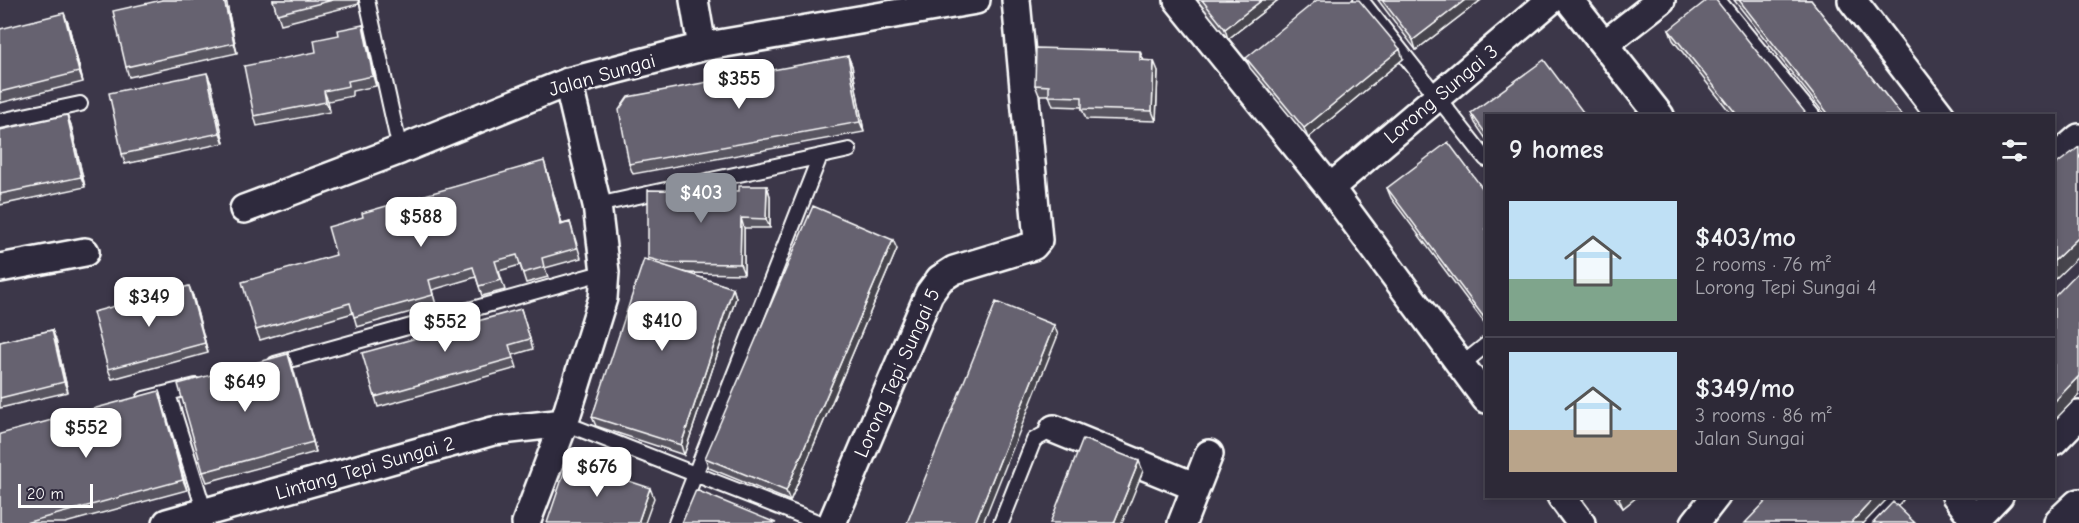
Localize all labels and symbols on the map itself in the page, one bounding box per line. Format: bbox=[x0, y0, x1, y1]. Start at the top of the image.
street label: Lorong Sungai 3 bbox=[1379, 40, 1503, 148]
street label: Jalan Sungai bbox=[546, 49, 658, 101]
pin: $355 bbox=[703, 59, 775, 110]
pin: $403 bbox=[665, 173, 737, 224]
pin: $588 bbox=[385, 197, 457, 248]
pin: $349 bbox=[113, 277, 185, 328]
street label: Lorong Tepi Sungai 5 bbox=[849, 285, 945, 461]
pin: $410 bbox=[626, 301, 698, 352]
pin: $552 bbox=[409, 302, 481, 353]
pin: $649 bbox=[209, 362, 281, 413]
pin: $552 bbox=[50, 408, 122, 459]
street label: Lintang Tepi Sungai 2 bbox=[273, 431, 457, 505]
pin: $676 bbox=[561, 447, 633, 498]
scale bar bbox=[18, 481, 93, 508]

